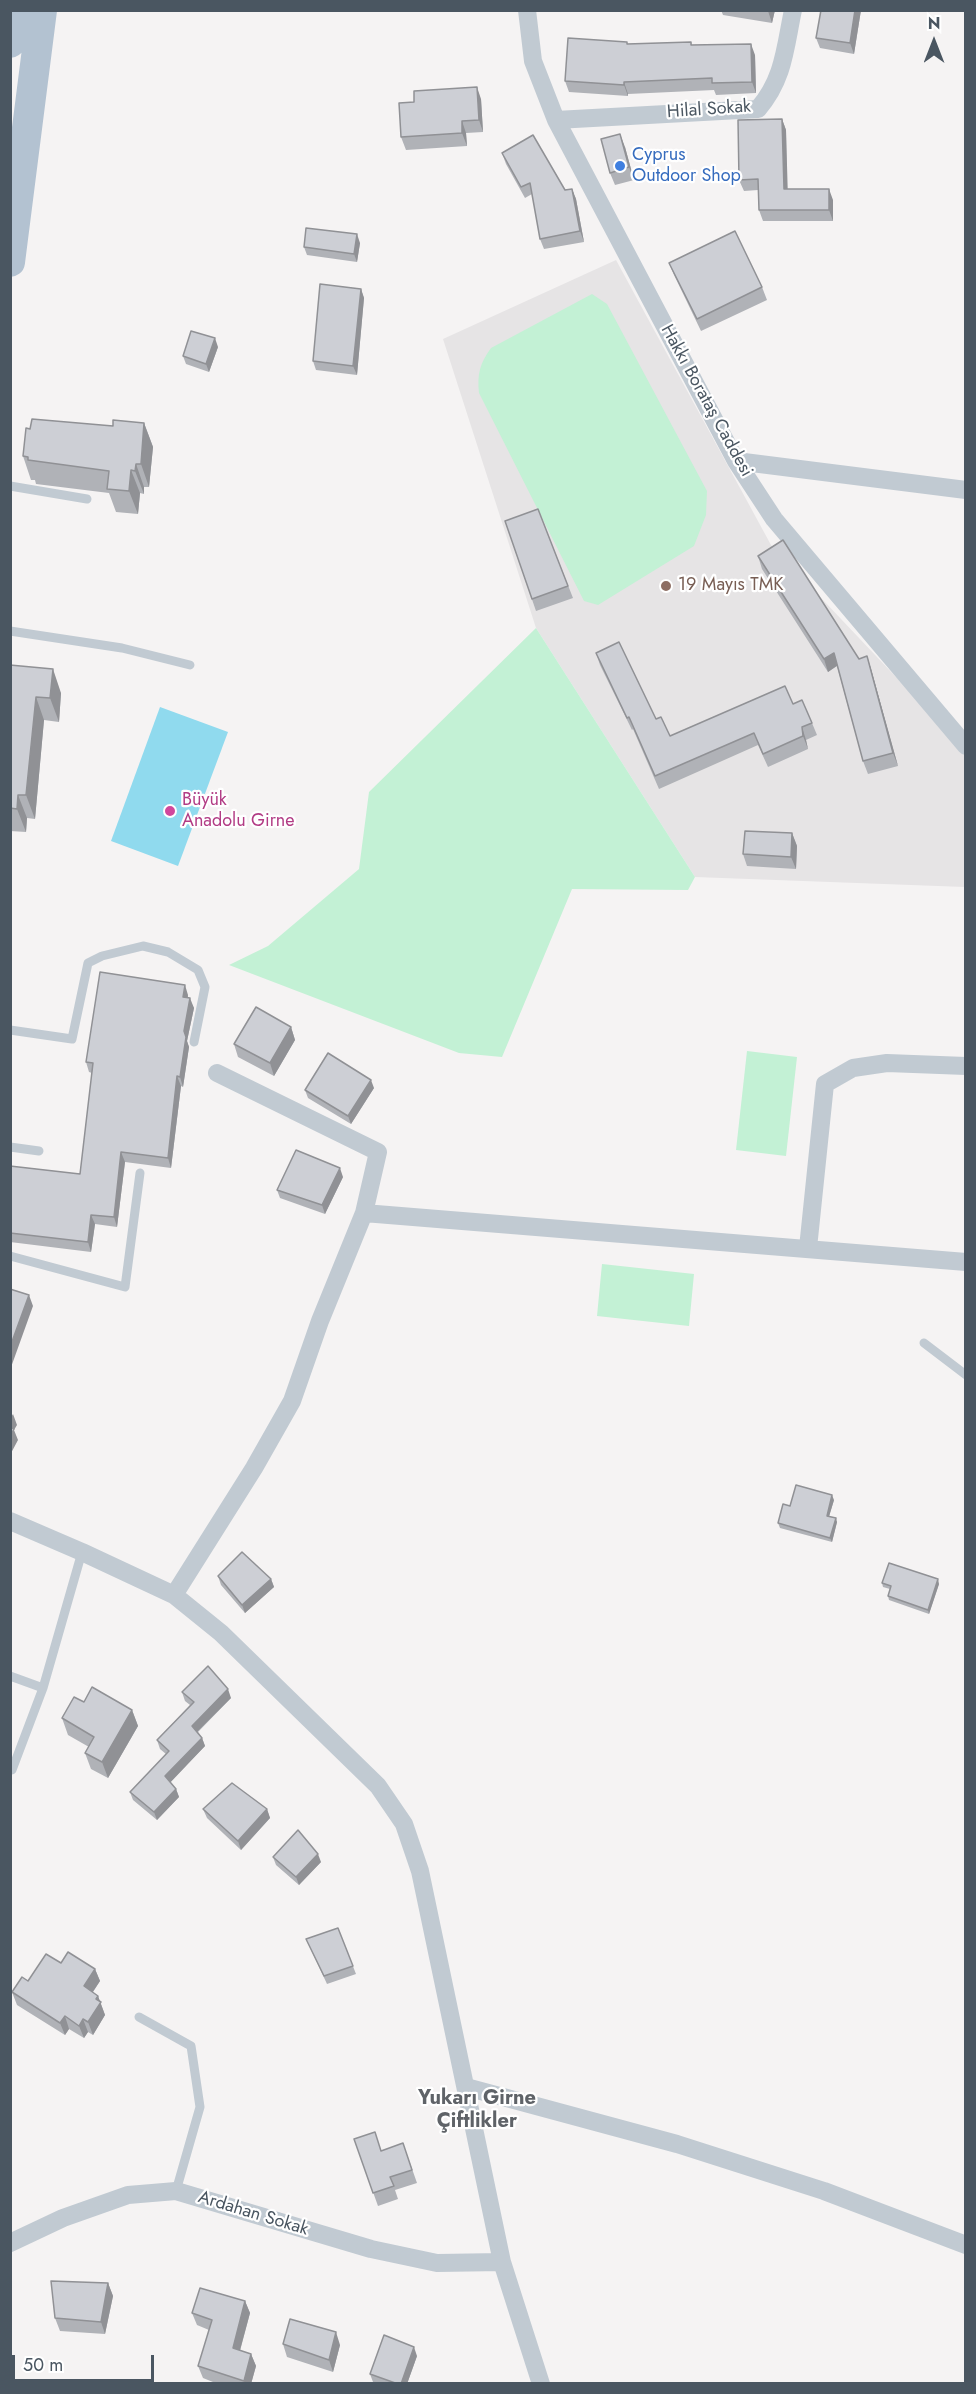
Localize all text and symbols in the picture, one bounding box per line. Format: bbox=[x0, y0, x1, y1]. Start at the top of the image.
north arrow bbox=[904, 12, 964, 72]
text: N bbox=[928, 12, 940, 35]
street label: Hilal Sokak bbox=[666, 96, 752, 124]
place label: Cyprus Outdoor Shop bbox=[632, 145, 741, 188]
marker: Cyprus Outdoor Shop bbox=[613, 159, 627, 173]
street label: Hakkı Borataş Caddesi bbox=[655, 321, 757, 481]
place label: 19 Mayıs TMK bbox=[678, 575, 783, 597]
marker: 19 Mayıs TMK bbox=[659, 579, 673, 593]
place label: Büyük Anadolu Girne bbox=[182, 790, 295, 832]
marker: Büyük Anadolu Girne bbox=[163, 804, 177, 818]
district label: Yukarı Girne Çiftlikler bbox=[418, 2087, 536, 2134]
street label: Ardahan Sokak bbox=[195, 2187, 311, 2241]
scale bar bbox=[15, 2343, 158, 2381]
text: 50 m bbox=[23, 2352, 63, 2378]

